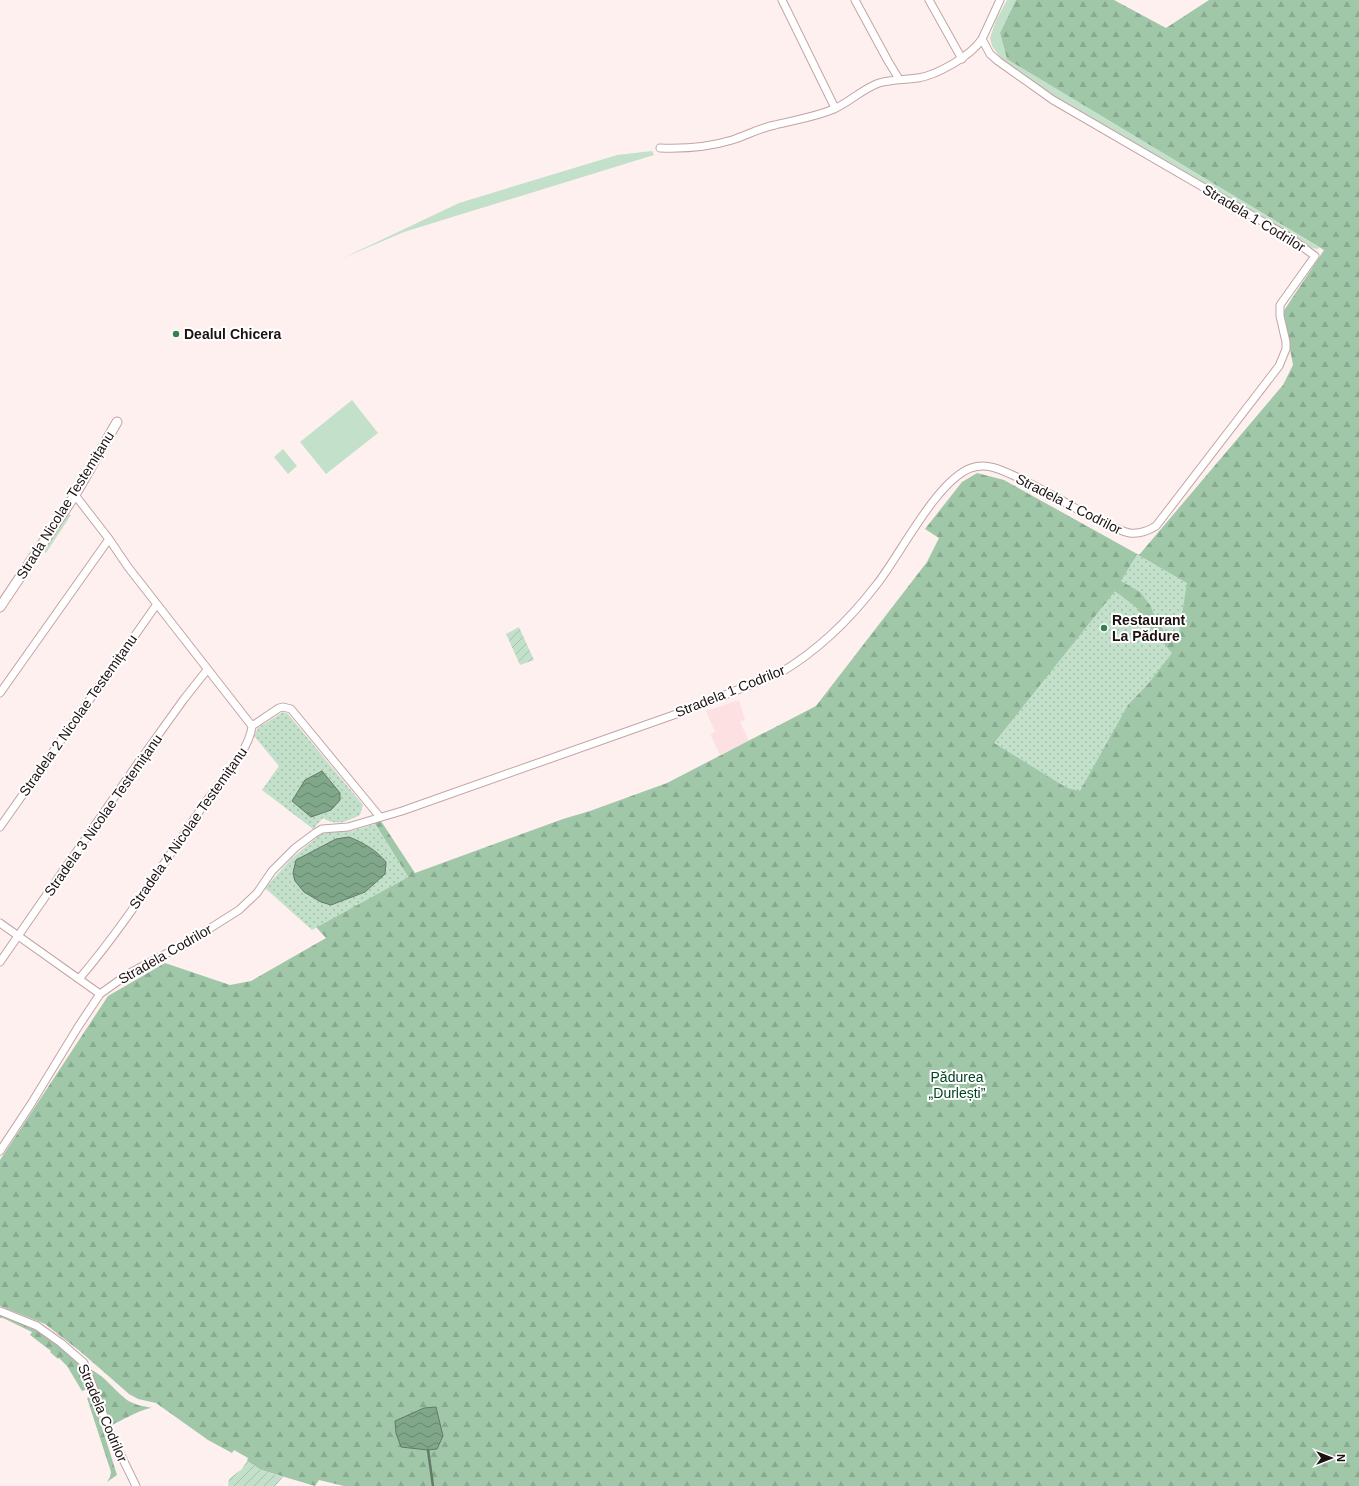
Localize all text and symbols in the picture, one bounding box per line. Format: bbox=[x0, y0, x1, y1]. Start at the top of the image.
street label: Stradela 1 Codrilor bbox=[1200, 181, 1308, 255]
place label: Dealul Chicera bbox=[184, 326, 281, 342]
marker: Dealul Chicera bbox=[171, 329, 181, 339]
street label: Strada Nicolae Testemițanu bbox=[13, 428, 117, 582]
street label: Stradela 1 Codrilor bbox=[1013, 470, 1125, 538]
place label: Restaurant La Pădure bbox=[1112, 612, 1185, 644]
marker: Restaurant La Pădure bbox=[1099, 623, 1109, 633]
street label: Stradela 2 Nicolae Testemițanu bbox=[16, 631, 140, 799]
street label: Stradela 1 Codrilor bbox=[673, 662, 787, 720]
street label: Stradela 3 Nicolae Testemițanu bbox=[41, 731, 165, 899]
street label: Stradela 4 Nicolae Testemițanu bbox=[126, 744, 250, 912]
street label: Stradela Codrilor bbox=[116, 921, 215, 987]
park label: Pădurea „Durlești” bbox=[929, 1069, 986, 1101]
street label: Stradela Codrilor bbox=[75, 1362, 131, 1465]
north arrow bbox=[1311, 1438, 1351, 1478]
text: N bbox=[1335, 1454, 1347, 1462]

